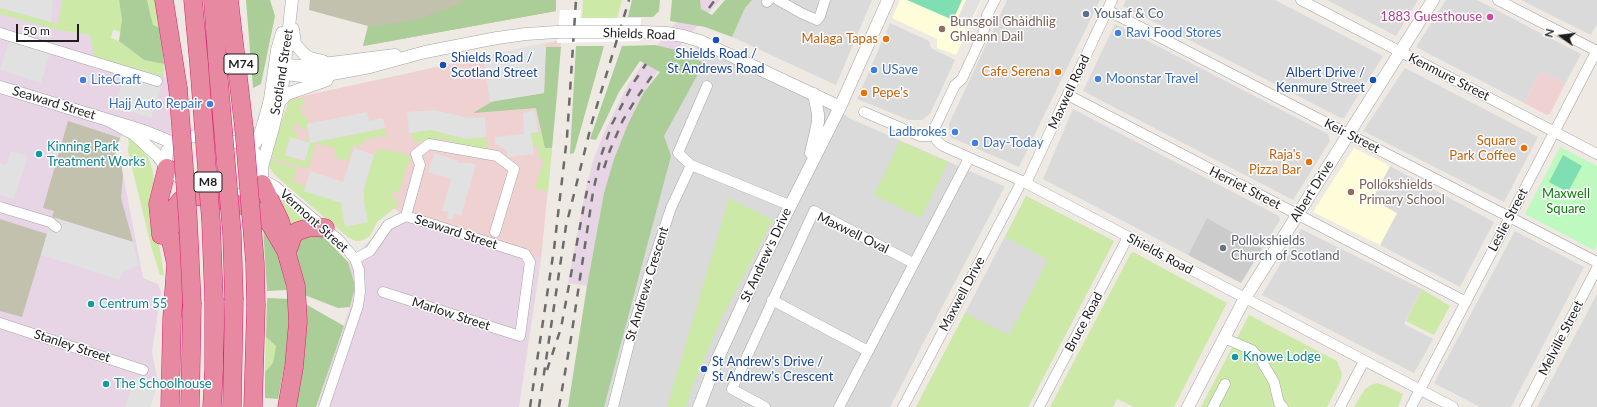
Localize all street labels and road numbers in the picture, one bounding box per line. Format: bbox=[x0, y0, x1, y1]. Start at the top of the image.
street label: Shields Road bbox=[603, 25, 675, 43]
street label: Scotland Street bbox=[268, 28, 296, 116]
street label: Kenmure Street bbox=[1406, 50, 1492, 104]
street label: Maxwell Road bbox=[1045, 52, 1093, 132]
road number: M74 bbox=[224, 54, 258, 74]
street label: Seaward Street bbox=[10, 83, 98, 123]
street label: Keir Street bbox=[1322, 115, 1382, 157]
street label: Albert Drive bbox=[1287, 157, 1337, 225]
street label: Herriet Street bbox=[1207, 163, 1283, 213]
road number: M8 bbox=[194, 172, 222, 192]
street label: Vermont Street bbox=[277, 186, 351, 256]
street label: Leslie Street bbox=[1485, 186, 1531, 254]
street label: St Andrew's Drive bbox=[737, 205, 795, 305]
street label: Maxwell Oval bbox=[815, 209, 891, 257]
street label: Seaward Street bbox=[413, 211, 499, 253]
street label: St Andrews Crescent bbox=[622, 225, 672, 343]
street label: Shields Road bbox=[1124, 230, 1196, 278]
street label: Maxwell Drive bbox=[936, 254, 988, 334]
street label: Bruce Road bbox=[1062, 289, 1106, 355]
street label: Marlow Street bbox=[410, 294, 492, 334]
street label: Melville Street bbox=[1535, 298, 1587, 378]
street label: Stanley Street bbox=[32, 326, 112, 366]

